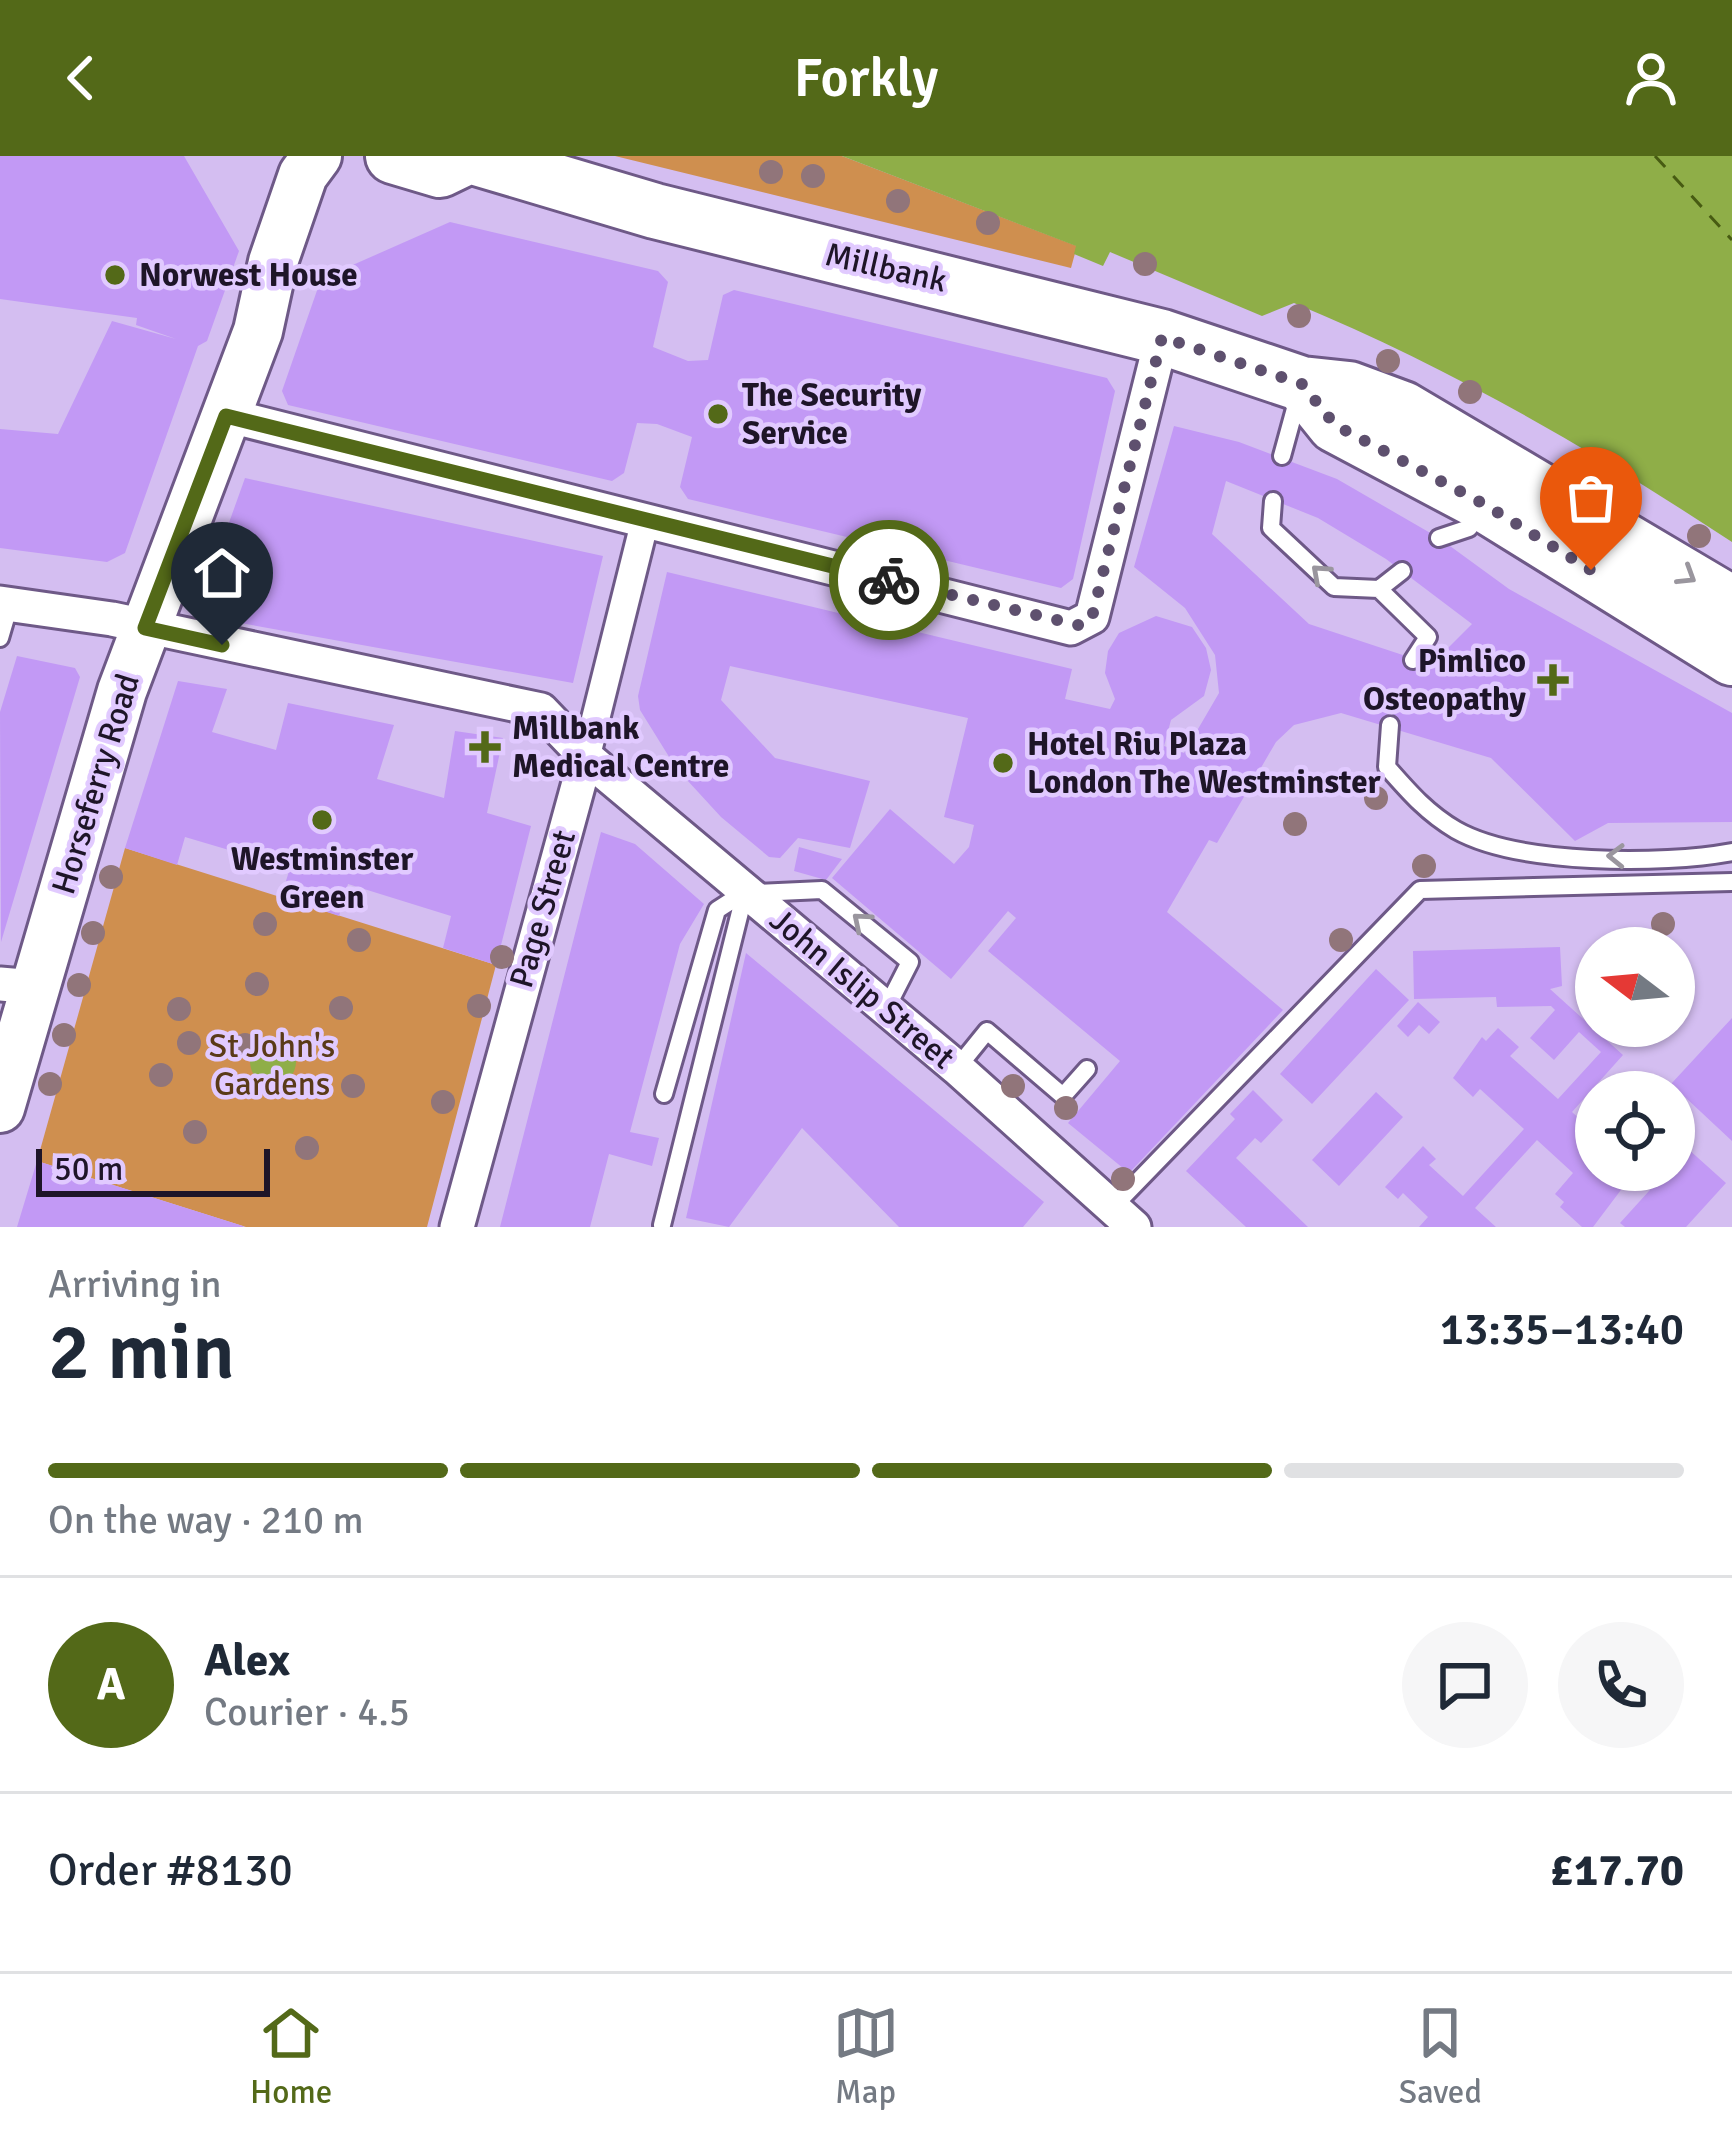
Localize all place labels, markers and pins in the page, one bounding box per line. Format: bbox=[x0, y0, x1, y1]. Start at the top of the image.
place label: Norwest House bbox=[139, 255, 358, 296]
marker: Norwest House bbox=[102, 262, 128, 288]
place label: The Security Service bbox=[742, 375, 922, 454]
marker: The Security Service bbox=[705, 401, 731, 427]
pin bbox=[1540, 447, 1642, 570]
pin bbox=[171, 522, 273, 645]
place label: Pimlico Osteopathy bbox=[1363, 641, 1527, 720]
marker: Pimlico Osteopathy bbox=[1537, 664, 1569, 696]
place label: Millbank Medical Centre bbox=[512, 708, 729, 787]
place label: Hotel Riu Plaza London The Westminster bbox=[1027, 724, 1382, 803]
marker: Millbank Medical Centre bbox=[469, 731, 501, 763]
marker: Hotel Riu Plaza London The Westminster bbox=[990, 750, 1016, 776]
marker: Westminster Green bbox=[309, 807, 335, 833]
place label: Westminster Green bbox=[231, 839, 414, 918]

